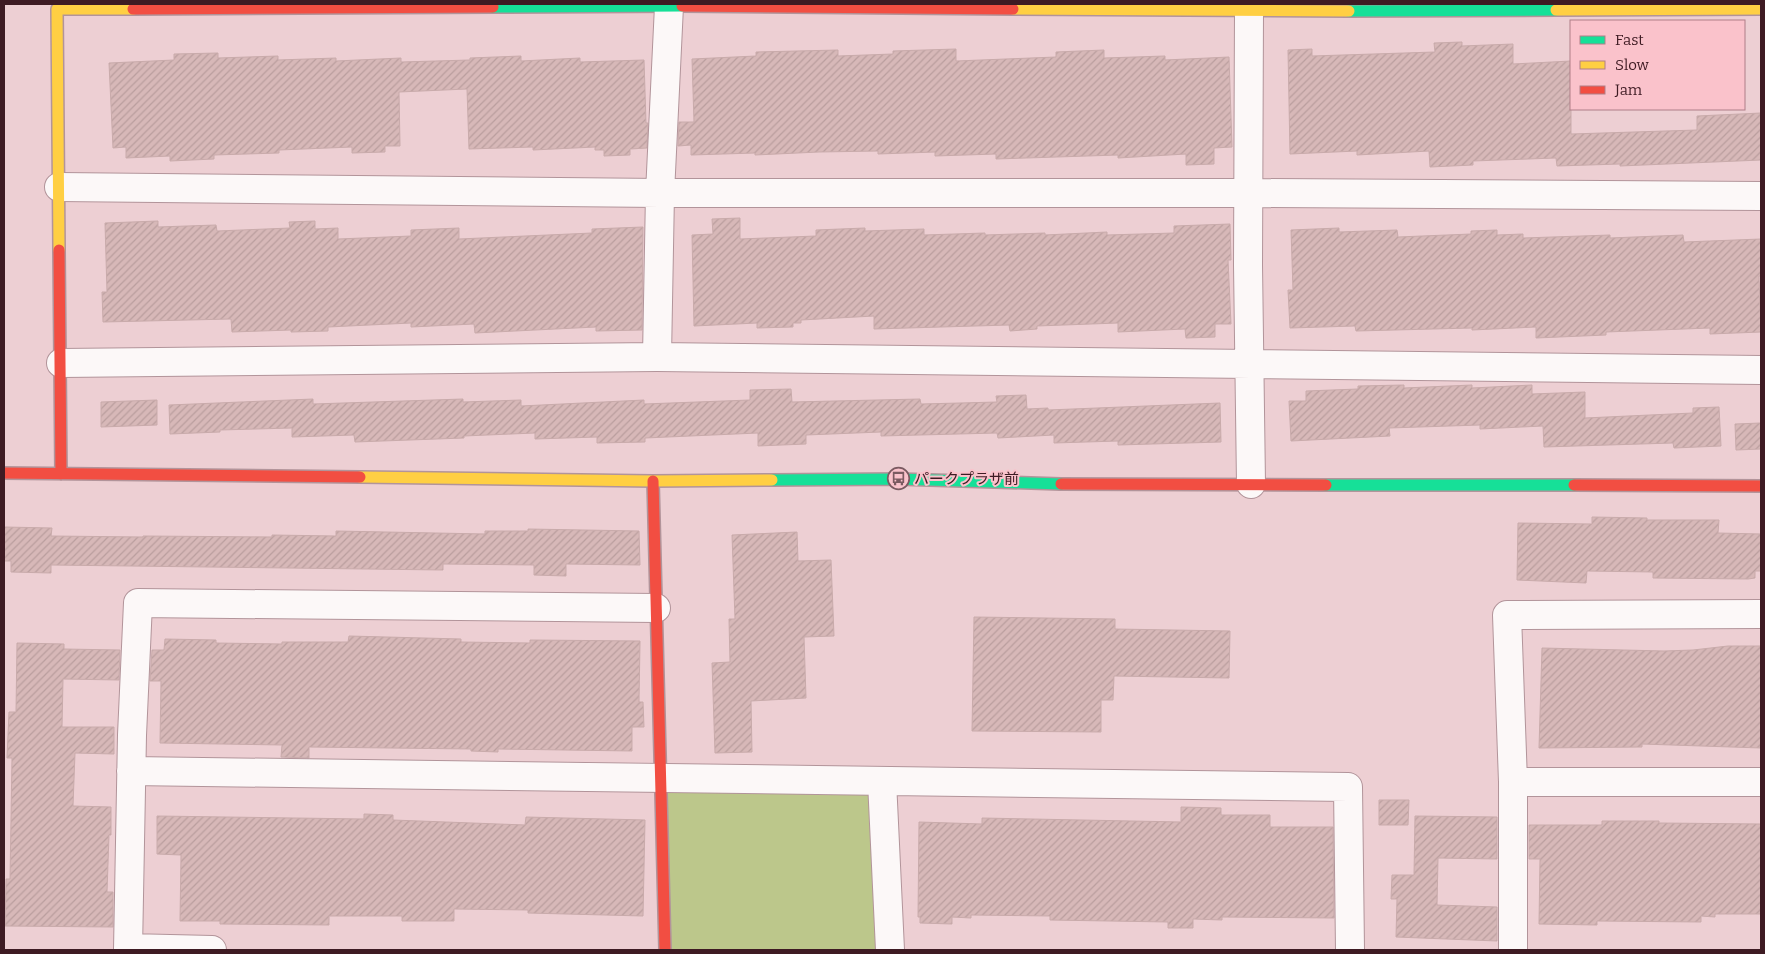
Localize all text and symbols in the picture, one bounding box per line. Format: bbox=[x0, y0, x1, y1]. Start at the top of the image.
legend bbox=[1570, 20, 1745, 110]
text: Fast bbox=[1615, 31, 1644, 49]
text: Slow bbox=[1615, 56, 1650, 74]
text: Jam bbox=[1614, 81, 1643, 99]
bus stop icon: パークプラザ前 bbox=[886, 467, 910, 491]
place label: パークプラザ前 bbox=[914, 470, 1019, 488]

